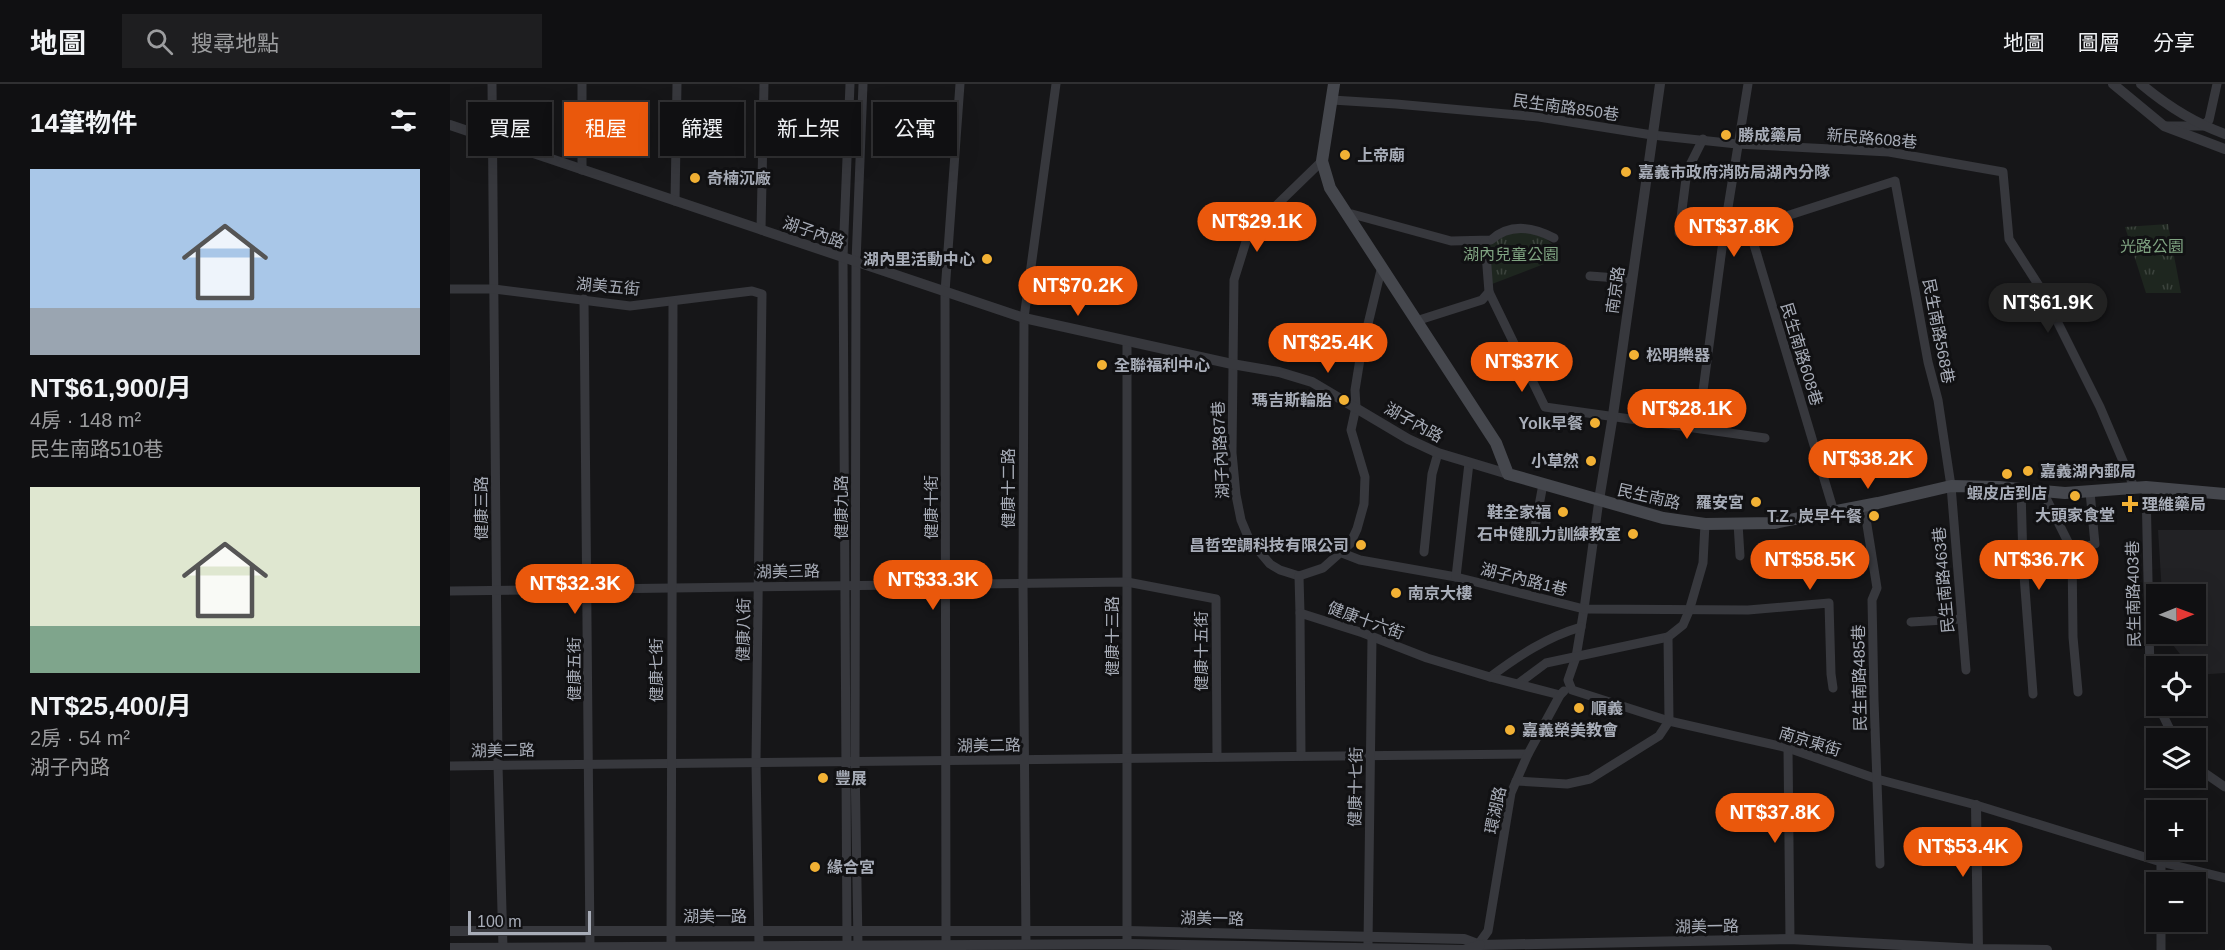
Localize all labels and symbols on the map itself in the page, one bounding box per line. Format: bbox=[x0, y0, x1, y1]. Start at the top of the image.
street label: 民生南路850巷 bbox=[1512, 92, 1620, 123]
place label: 勝成藥局 bbox=[1738, 126, 1802, 144]
street label: 新民路608巷 bbox=[1826, 126, 1918, 151]
marker: 勝成藥局 bbox=[1719, 128, 1733, 142]
place label: 上帝廟 bbox=[1357, 147, 1405, 164]
marker: 上帝廟 bbox=[1338, 148, 1352, 162]
place label: 嘉義市政府消防局湖內分隊 bbox=[1638, 164, 1830, 181]
marker: 嘉義市政府消防局湖內分隊 bbox=[1619, 165, 1633, 179]
place label: 奇楠沉廠 bbox=[707, 170, 771, 187]
marker: 奇楠沉廠 bbox=[688, 171, 702, 185]
pin: NT$29.1K bbox=[1195, 202, 1319, 253]
pin: NT$37.8K bbox=[1672, 207, 1796, 258]
street label: 湖子內路 bbox=[781, 214, 847, 251]
park label: 光路公園 bbox=[2120, 238, 2184, 255]
park label: 湖內兒童公園 bbox=[1463, 246, 1559, 263]
place label: 湖內里活動中心 bbox=[863, 251, 975, 268]
marker: 湖內里活動中心 bbox=[980, 252, 994, 266]
street label: 南京路 bbox=[1604, 265, 1627, 315]
pin: NT$70.2K bbox=[1016, 266, 1140, 317]
street label: 湖美五街 bbox=[575, 275, 641, 298]
street label: 民生南路568巷 bbox=[1920, 277, 1957, 385]
pin: NT$61.9K bbox=[1986, 283, 2110, 334]
street label: 民生南路608巷 bbox=[1778, 301, 1825, 408]
pin: NT$25.4K bbox=[1266, 323, 1390, 374]
pin: NT$37K bbox=[1473, 342, 1571, 393]
place label: 松明樂器 bbox=[1646, 347, 1710, 364]
marker: 松明樂器 bbox=[1627, 348, 1641, 362]
place label: 全聯福利中心 bbox=[1114, 357, 1210, 374]
marker: 全聯福利中心 bbox=[1095, 358, 1109, 372]
pin: NT$28.1K bbox=[1625, 389, 1749, 440]
place label: 瑪吉斯輪胎 bbox=[1252, 391, 1332, 409]
marker: 瑪吉斯輪胎 bbox=[1337, 393, 1351, 407]
street label: 湖子內路 bbox=[1382, 399, 1446, 445]
street label: 湖子內路87巷 bbox=[1209, 401, 1232, 499]
place label: Yolk早餐 bbox=[1518, 415, 1583, 432]
marker: Yolk早餐 bbox=[1588, 416, 1602, 430]
pin: NT$38.2K bbox=[1806, 439, 1930, 490]
street label: 健康十二路 bbox=[1000, 448, 1017, 528]
place label: 小草然 bbox=[1531, 452, 1579, 470]
marker: 小草然 bbox=[1584, 454, 1598, 468]
place label: 嘉義湖內郵局 bbox=[2040, 463, 2136, 480]
marker: 嘉義湖內郵局 bbox=[2021, 464, 2035, 478]
marker: 蝦皮店到店 bbox=[2000, 467, 2014, 481]
street label: 健康九路 bbox=[833, 475, 850, 539]
street label: 健康十街 bbox=[923, 475, 940, 539]
street label: 健康三路 bbox=[473, 476, 490, 540]
street label: 民生南路 bbox=[1616, 481, 1682, 512]
place label: 蝦皮店到店 bbox=[1967, 485, 2047, 502]
marker: 大頭家食堂 bbox=[2068, 489, 2082, 503]
place label: 羅安宮 bbox=[1696, 494, 1744, 511]
marker: 羅安宮 bbox=[1749, 495, 1763, 509]
place label: 理維藥局 bbox=[2142, 496, 2206, 513]
marker: 理維藥局 bbox=[2123, 497, 2137, 511]
place label: 鞋全家福 bbox=[1487, 503, 1551, 521]
marker: 鞋全家福 bbox=[1556, 505, 1570, 519]
place label: 大頭家食堂 bbox=[2035, 506, 2115, 524]
place label: T.Z. 炭早午餐 bbox=[1767, 508, 1862, 525]
marker: T.Z. 炭早午餐 bbox=[1867, 509, 1881, 523]
place label: 石中健肌力訓練教室 bbox=[1477, 525, 1621, 543]
street label: 民生南路463巷 bbox=[1930, 526, 1957, 634]
marker: 石中健肌力訓練教室 bbox=[1626, 527, 1640, 541]
place label: 昌哲空調科技有限公司 bbox=[1189, 537, 1349, 554]
marker: 昌哲空調科技有限公司 bbox=[1354, 538, 1368, 552]
pin: NT$58.5K bbox=[1748, 540, 1872, 591]
pin: NT$36.7K bbox=[1977, 540, 2101, 591]
street label: 民生南路403巷 bbox=[2124, 540, 2143, 647]
pin: NT$33.3K bbox=[871, 560, 995, 611]
street label: 湖子內路1巷 bbox=[1479, 560, 1569, 598]
street label: 湖美三路 bbox=[756, 562, 820, 581]
pin: NT$32.3K bbox=[513, 564, 637, 615]
north arrow bbox=[2146, 584, 2206, 644]
place label: 南京大樓 bbox=[1408, 585, 1472, 602]
marker: 南京大樓 bbox=[1389, 586, 1403, 600]
street label: 健康十三路 bbox=[1104, 596, 1121, 676]
street label: 健康八街 bbox=[734, 598, 753, 662]
street label: 健康十六街 bbox=[1325, 599, 1406, 642]
street label: 健康十五街 bbox=[1193, 611, 1210, 691]
street label: 民生南路485巷 bbox=[1850, 624, 1869, 731]
street label: 健康五街 bbox=[566, 637, 583, 701]
street label: 健康七街 bbox=[648, 638, 665, 702]
place label: 順義 bbox=[1591, 700, 1623, 717]
marker: 順義 bbox=[1572, 701, 1586, 715]
place label: 嘉義榮美教會 bbox=[1522, 722, 1618, 739]
marker: 嘉義榮美教會 bbox=[1503, 723, 1517, 737]
street label: 南京東街 bbox=[1777, 724, 1843, 759]
street label: 湖美二路 bbox=[957, 736, 1021, 755]
street label: 湖美二路 bbox=[471, 741, 535, 760]
street label: 健康十七街 bbox=[1346, 747, 1365, 827]
place label: 豐展 bbox=[835, 770, 867, 787]
marker: 豐展 bbox=[816, 771, 830, 785]
street label: 環湖路 bbox=[1482, 785, 1509, 835]
pin: NT$37.8K bbox=[1713, 793, 1837, 844]
pin: NT$53.4K bbox=[1901, 827, 2025, 878]
place label: 緣合宮 bbox=[827, 859, 875, 876]
marker: 緣合宮 bbox=[808, 860, 822, 874]
scale bar bbox=[468, 908, 591, 936]
street label: 湖美一路 bbox=[683, 908, 747, 925]
street label: 湖美一路 bbox=[1180, 909, 1244, 928]
street label: 湖美一路 bbox=[1675, 917, 1739, 936]

